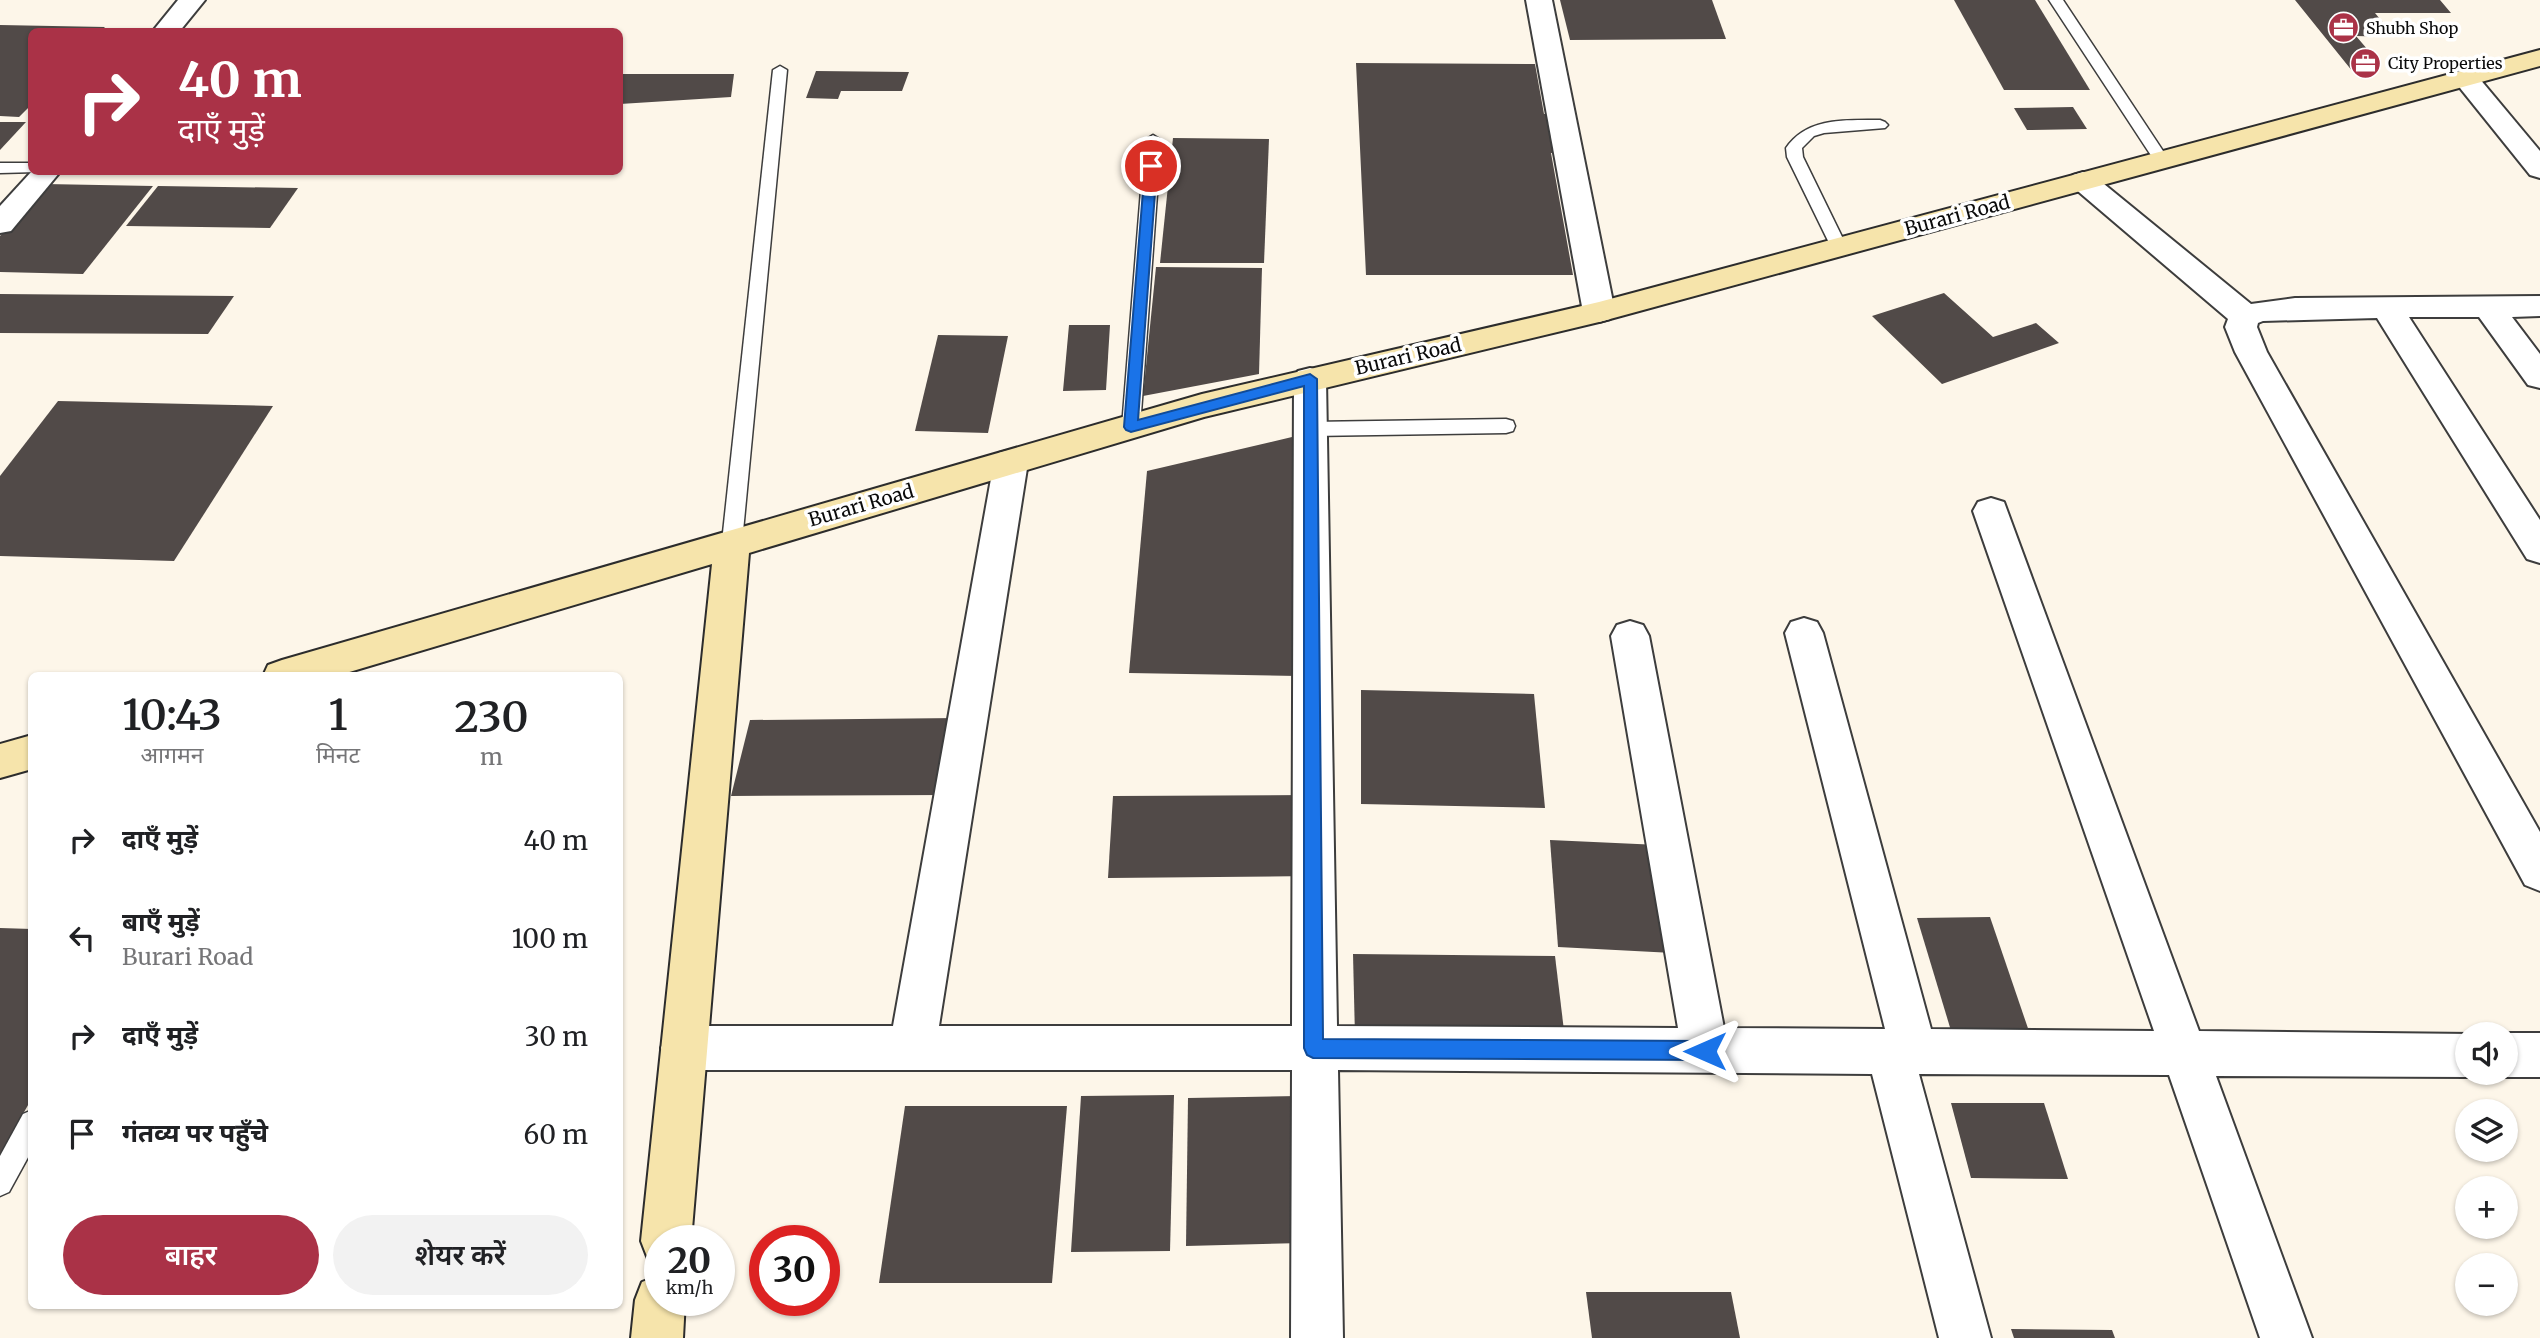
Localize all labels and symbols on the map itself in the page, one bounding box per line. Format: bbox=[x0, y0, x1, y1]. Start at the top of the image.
office icon: Shubh Shop bbox=[2326, 11, 2360, 45]
place label: Shubh Shop bbox=[2366, 18, 2458, 38]
office icon: City Properties bbox=[2348, 46, 2382, 80]
place label: City Properties bbox=[2388, 53, 2503, 73]
pin bbox=[1121, 136, 1181, 196]
street label: Burari Road bbox=[1902, 189, 2012, 241]
street label: Burari Road bbox=[1352, 332, 1464, 380]
street label: Burari Road bbox=[806, 479, 916, 531]
position arrow bbox=[1668, 1014, 1742, 1088]
speed limit sign: 30 bbox=[749, 1225, 840, 1316]

